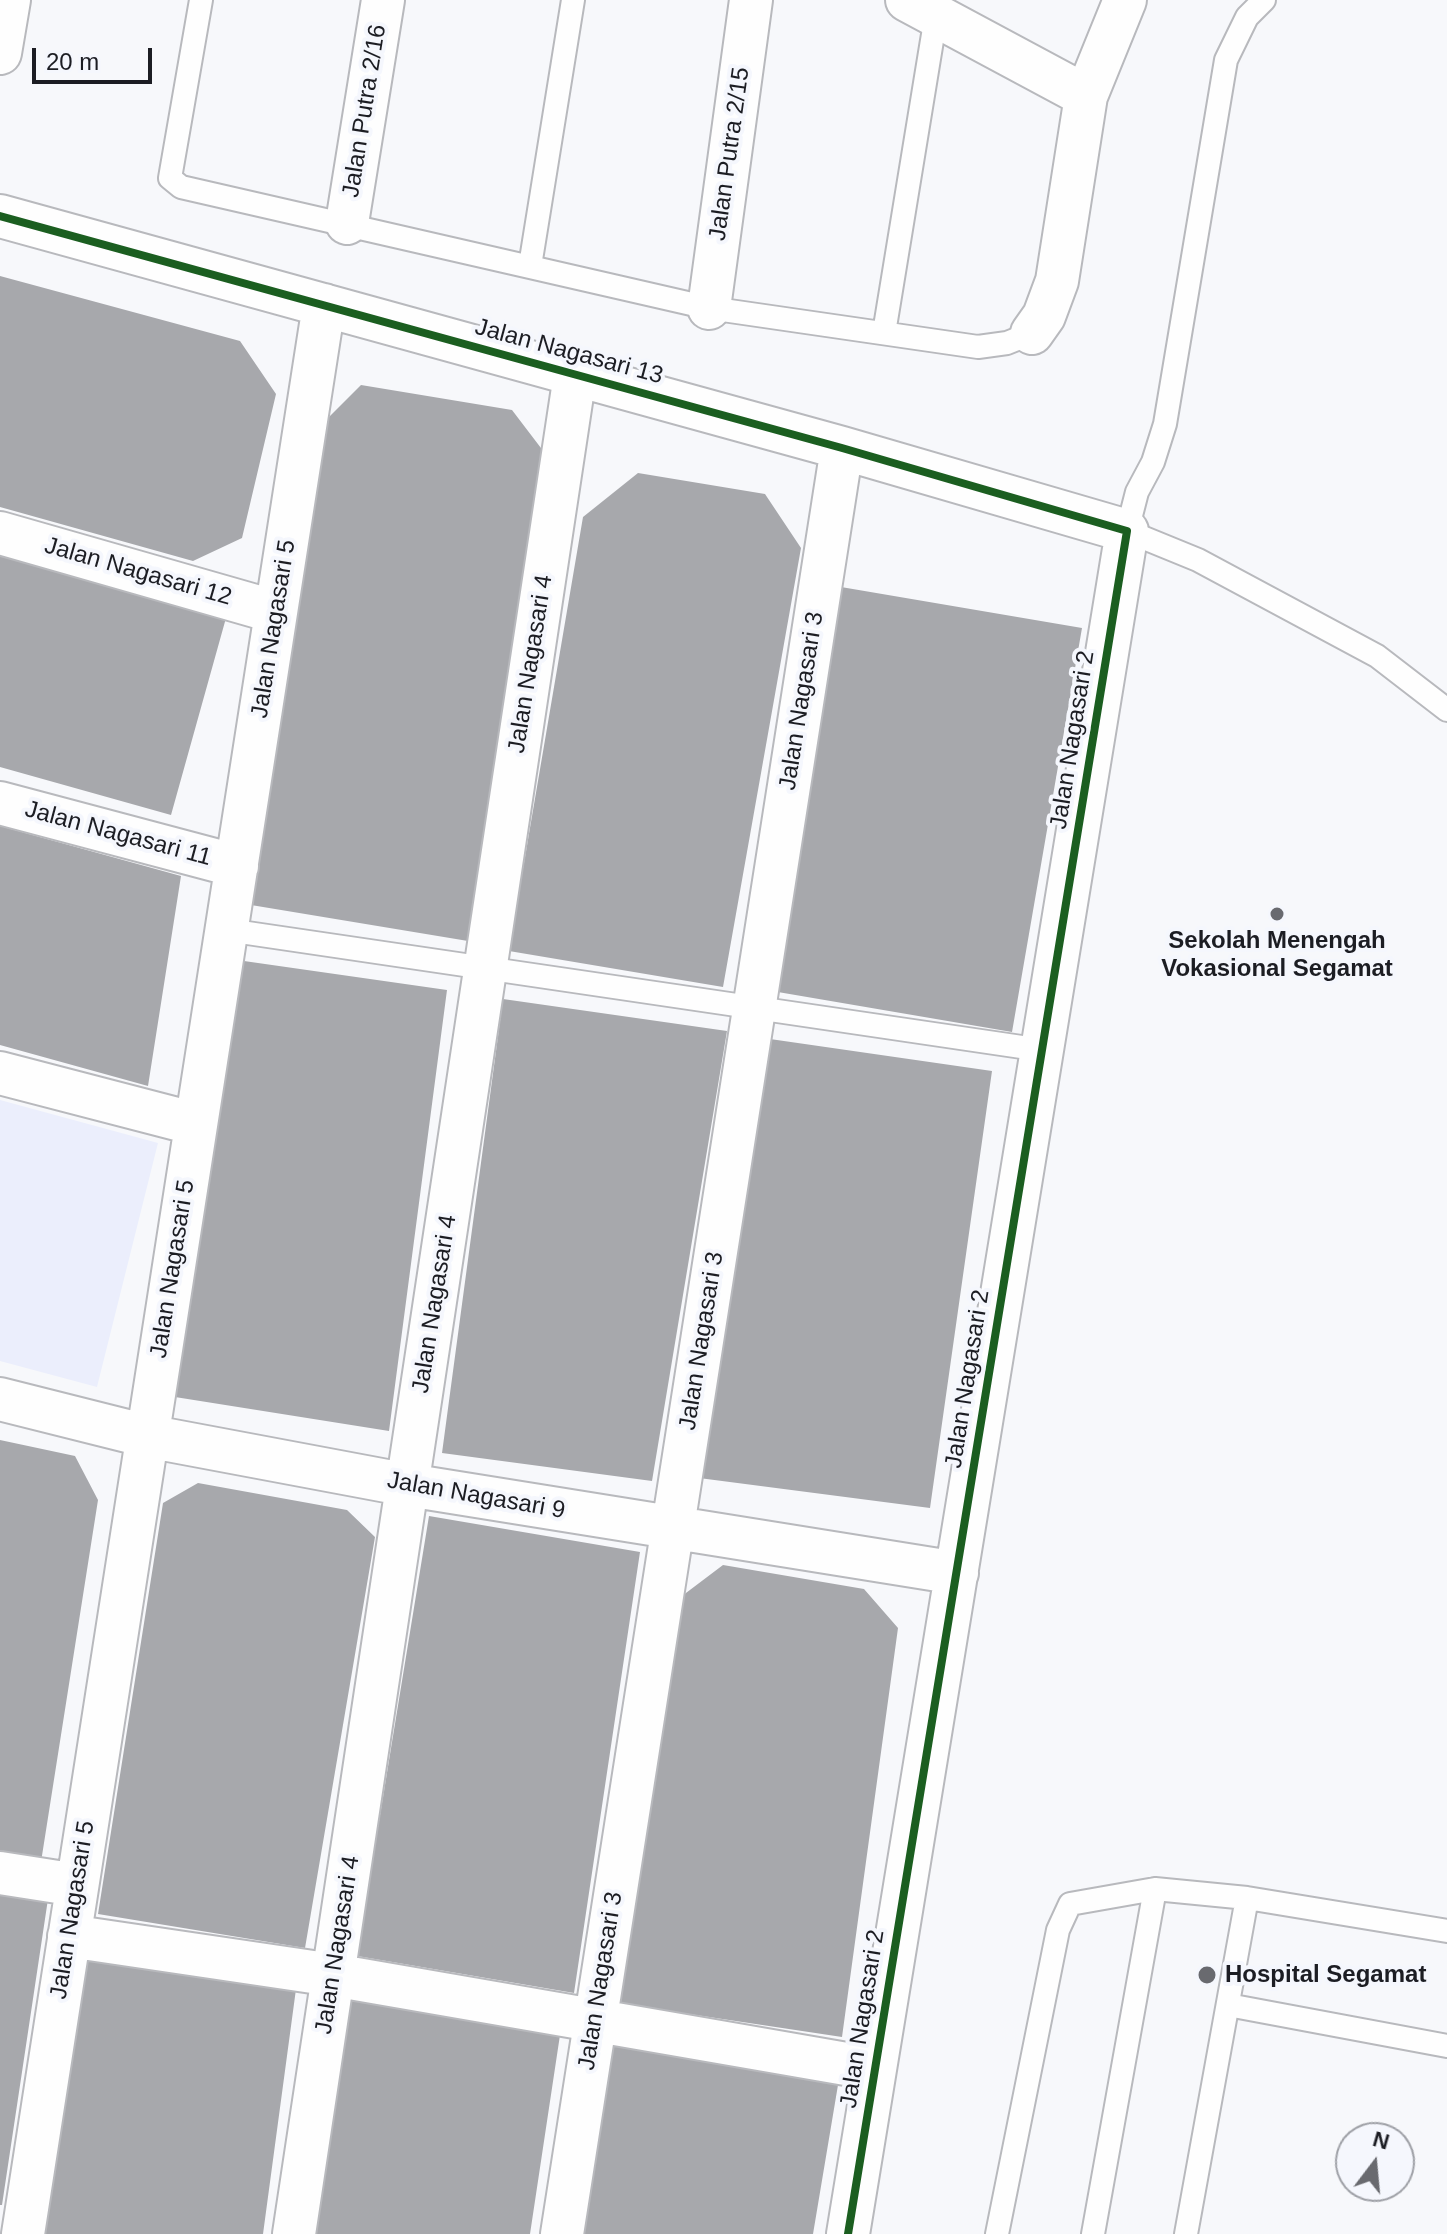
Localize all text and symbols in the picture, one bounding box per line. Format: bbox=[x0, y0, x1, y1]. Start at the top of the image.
street label: Jalan Putra 2/16 bbox=[337, 22, 393, 200]
scale bar bbox=[36, 32, 156, 82]
text: 20 m bbox=[46, 48, 99, 75]
street label: Jalan Putra 2/15 bbox=[704, 65, 756, 243]
street label: Jalan Nagasari 13 bbox=[472, 313, 666, 391]
street label: Jalan Nagasari 12 bbox=[41, 531, 235, 613]
street label: Jalan Nagasari 5 bbox=[246, 538, 302, 720]
street label: Jalan Nagasari 4 bbox=[503, 573, 559, 755]
street label: Jalan Nagasari 3 bbox=[774, 610, 830, 792]
street label: Jalan Nagasari 2 bbox=[1045, 649, 1101, 831]
street label: Jalan Nagasari 11 bbox=[22, 795, 214, 873]
marker: Sekolah Menengah Vokasional Segamat bbox=[1268, 905, 1286, 923]
place label: Sekolah Menengah Vokasional Segamat bbox=[1161, 927, 1393, 983]
street label: Jalan Nagasari 5 bbox=[145, 1178, 201, 1360]
street label: Jalan Nagasari 4 bbox=[407, 1213, 463, 1395]
street label: Jalan Nagasari 3 bbox=[674, 1250, 730, 1432]
street label: Jalan Nagasari 2 bbox=[940, 1288, 996, 1470]
street label: Jalan Nagasari 9 bbox=[385, 1466, 567, 1526]
street label: Jalan Nagasari 5 bbox=[45, 1819, 101, 2001]
street label: Jalan Nagasari 4 bbox=[310, 1854, 366, 2036]
street label: Jalan Nagasari 3 bbox=[573, 1890, 629, 2072]
street label: Jalan Nagasari 2 bbox=[835, 1928, 891, 2110]
place label: Hospital Segamat bbox=[1225, 1961, 1426, 1989]
marker: Hospital Segamat bbox=[1196, 1964, 1218, 1986]
north arrow bbox=[1335, 2122, 1415, 2202]
text: N bbox=[1370, 2126, 1392, 2155]

